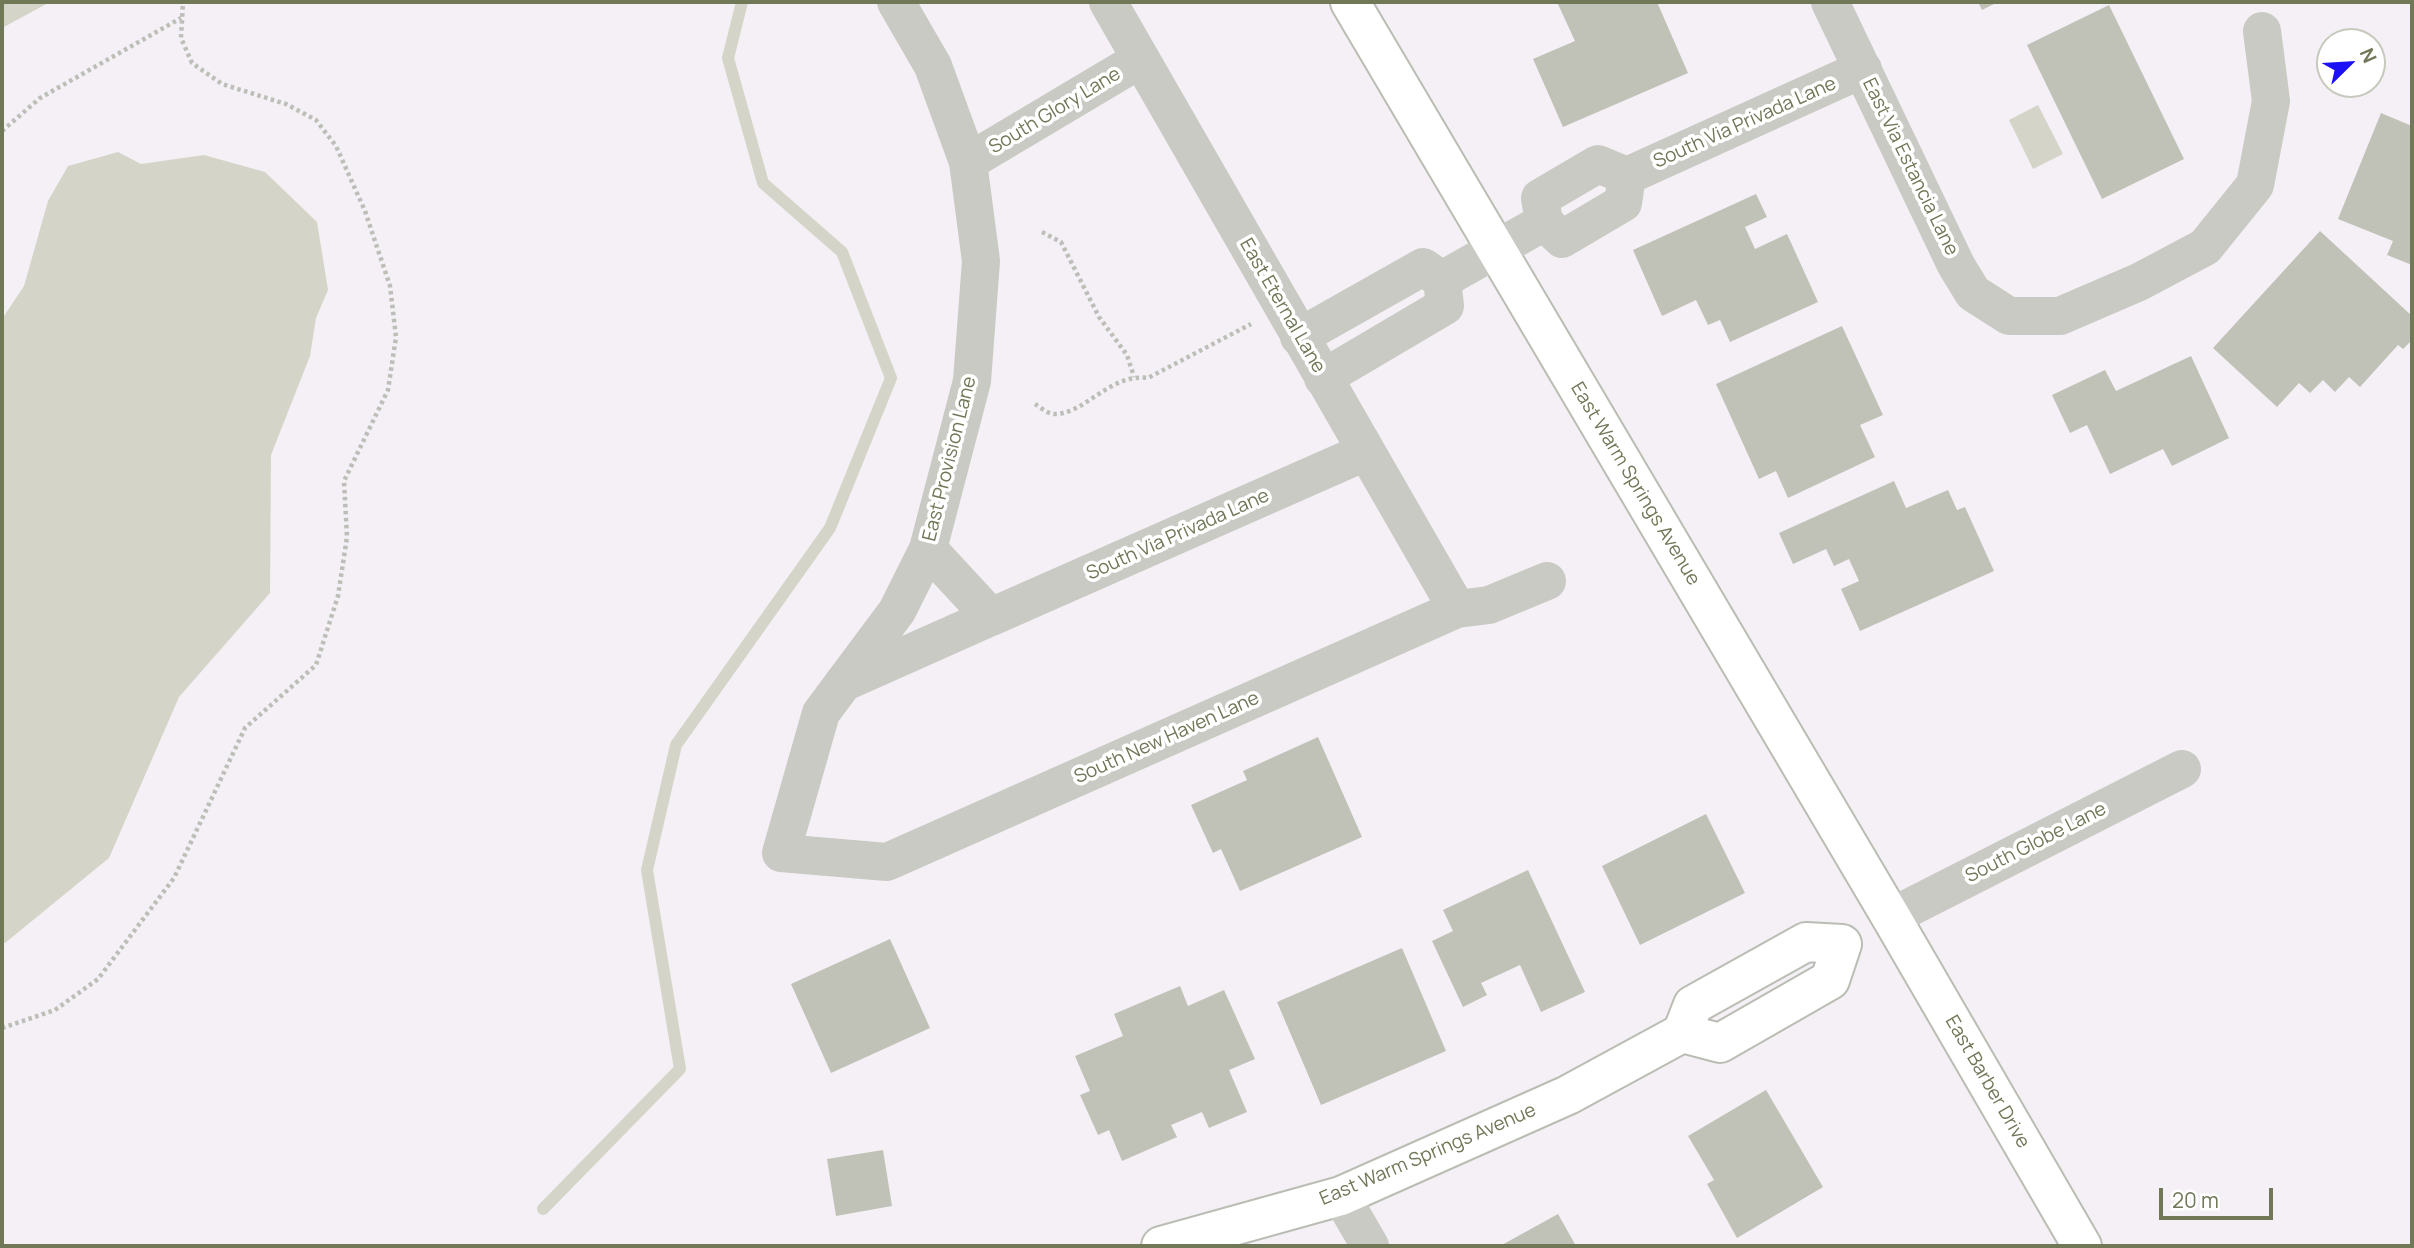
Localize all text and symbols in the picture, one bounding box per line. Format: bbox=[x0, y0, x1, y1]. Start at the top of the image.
north arrow bbox=[2316, 28, 2386, 98]
text: N bbox=[2354, 44, 2383, 67]
street label: South Glory Lane bbox=[985, 63, 1125, 159]
street label: South Via Privada Lane bbox=[1650, 72, 1840, 174]
street label: East Via Estancia Lane bbox=[1857, 75, 1963, 259]
street label: East Eternal Lane bbox=[1234, 235, 1330, 377]
street label: East Provision Lane bbox=[918, 374, 982, 544]
street label: East Warm Springs Avenue bbox=[1565, 378, 1705, 590]
street label: South Via Privada Lane bbox=[1083, 484, 1273, 586]
street label: South New Haven Lane bbox=[1071, 687, 1263, 789]
street label: South Globe Lane bbox=[1962, 798, 2110, 888]
street label: East Barber Drive bbox=[1940, 1012, 2034, 1152]
street label: East Warm Springs Avenue bbox=[1316, 1099, 1540, 1211]
scale bar bbox=[2162, 1174, 2276, 1218]
text: 20 m bbox=[2172, 1186, 2219, 1214]

